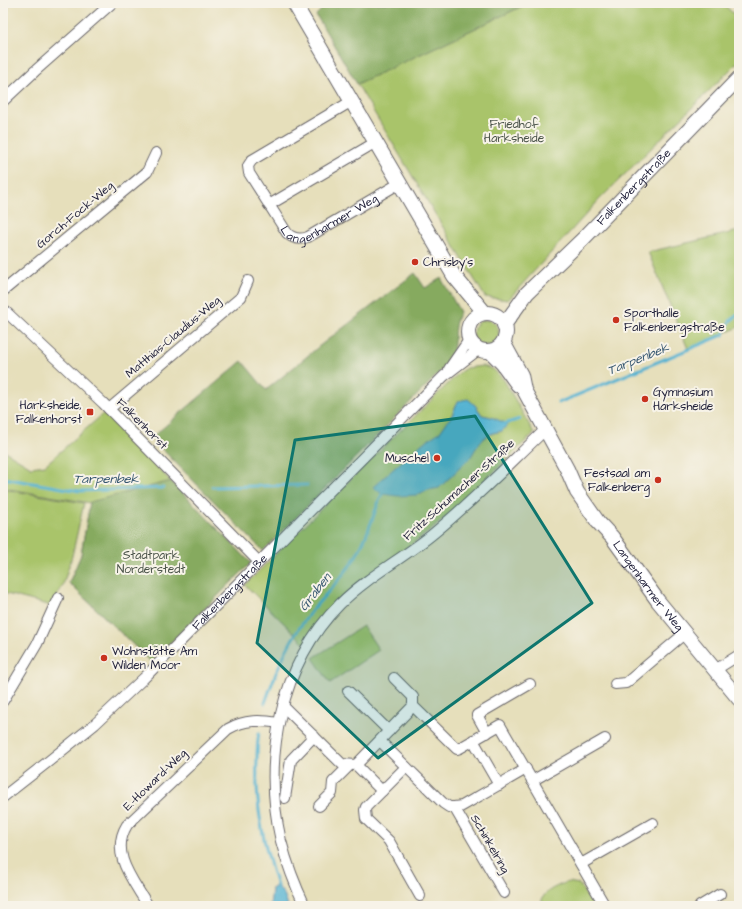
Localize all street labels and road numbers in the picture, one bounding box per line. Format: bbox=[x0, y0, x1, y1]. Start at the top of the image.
street label: Falkenbergstraße bbox=[592, 144, 675, 229]
street label: Gorch-Fock-Weg bbox=[33, 177, 118, 253]
street label: Langenharmer Weg bbox=[276, 189, 381, 248]
street label: Matthias-Claudius-Weg bbox=[122, 292, 225, 383]
street label: Falkenhorst bbox=[113, 395, 172, 454]
street label: Fritz-Schumacher-Straße bbox=[400, 435, 519, 545]
street label: Langenharmer Weg bbox=[609, 537, 688, 635]
street label: Falkenbergstraße bbox=[188, 550, 271, 634]
street label: E.-Howard-Weg bbox=[119, 745, 191, 816]
street label: Schinkelring bbox=[465, 811, 514, 877]

